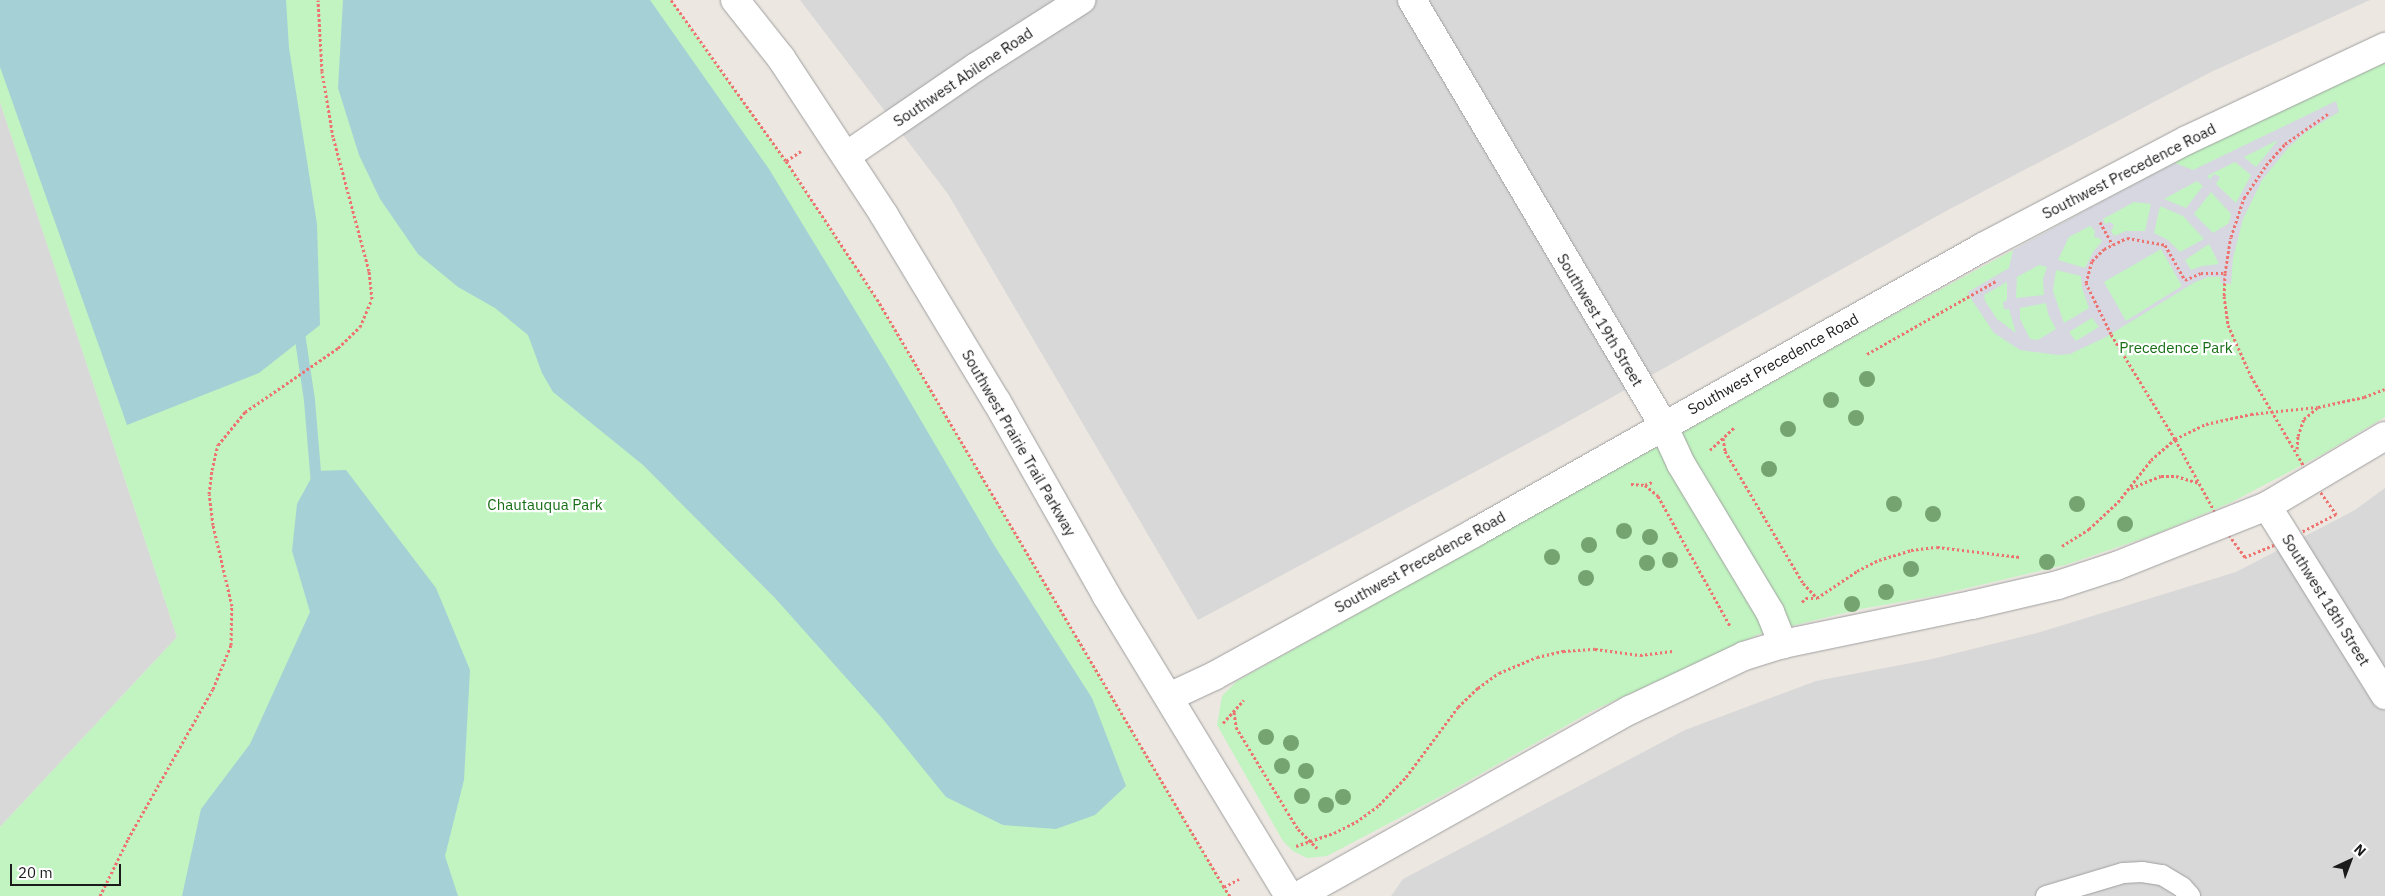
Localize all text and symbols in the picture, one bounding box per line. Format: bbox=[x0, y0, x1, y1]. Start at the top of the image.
street label: Southwest Abilene Road bbox=[890, 24, 1036, 130]
street label: Southwest Precedence Road bbox=[2039, 119, 2219, 223]
street label: Southwest 19th Street bbox=[1553, 250, 1647, 390]
street label: Southwest Precedence Road bbox=[1684, 309, 1862, 419]
park label: Precedence Park bbox=[2119, 339, 2233, 357]
street label: Southwest Prairie Trail Parkway bbox=[958, 347, 1080, 539]
park label: Chautauqua Park bbox=[487, 496, 603, 514]
street label: Southwest Precedence Road bbox=[1331, 507, 1509, 617]
street label: Southwest 18th Street bbox=[2278, 531, 2374, 669]
north arrow bbox=[2325, 836, 2375, 886]
text: N bbox=[2350, 840, 2370, 860]
scale bar bbox=[12, 854, 124, 886]
text: 20 m bbox=[18, 863, 53, 882]

